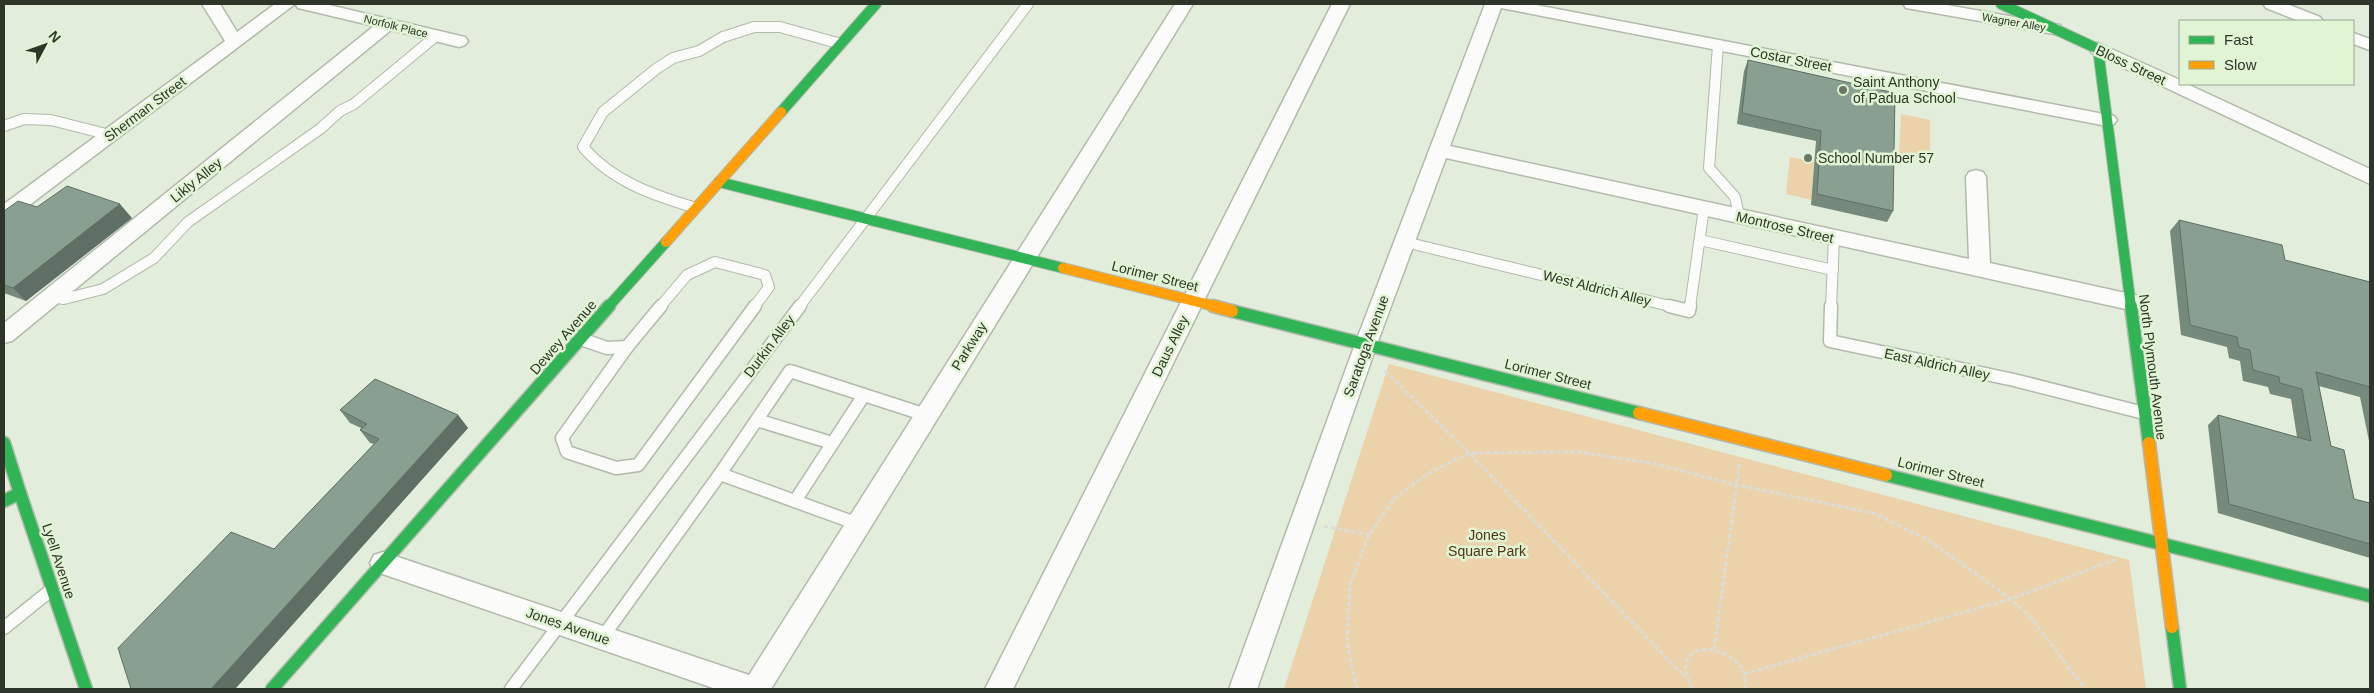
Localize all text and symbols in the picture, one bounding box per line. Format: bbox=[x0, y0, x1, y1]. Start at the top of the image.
street label: Wagner Alley bbox=[1981, 10, 2047, 34]
street label: Norfolk Place bbox=[363, 12, 429, 40]
north arrow bbox=[20, 20, 70, 70]
legend bbox=[2179, 20, 2354, 85]
text: N bbox=[45, 27, 64, 46]
text: Fast bbox=[2224, 31, 2254, 48]
street label: Bloss Street bbox=[2093, 42, 2169, 88]
street label: Costar Street bbox=[1749, 43, 1833, 75]
text: Slow bbox=[2224, 56, 2257, 73]
street label: Sherman Street bbox=[101, 73, 189, 145]
place label: Saint Anthony of Padua School bbox=[1853, 74, 1956, 106]
marker: Saint Anthony of Padua School bbox=[1837, 84, 1849, 96]
place label: School Number 57 bbox=[1818, 150, 1934, 166]
marker: School Number 57 bbox=[1802, 152, 1814, 164]
street label: Likly Alley bbox=[167, 154, 225, 206]
street label: Montrose Street bbox=[1735, 208, 1835, 246]
street label: Lorimer Street bbox=[1110, 258, 1200, 295]
street label: West Aldrich Alley bbox=[1541, 267, 1653, 309]
street label: Saratoga Avenue bbox=[1340, 293, 1392, 399]
street label: North Plymouth Avenue bbox=[2136, 293, 2170, 441]
street label: Dewey Avenue bbox=[526, 296, 600, 377]
street label: Durkin Alley bbox=[740, 312, 798, 380]
street label: Daus Alley bbox=[1148, 313, 1192, 379]
street label: Parkway bbox=[948, 319, 990, 373]
street label: East Aldrich Alley bbox=[1883, 345, 1991, 383]
street label: Lorimer Street bbox=[1503, 356, 1593, 393]
street label: Lorimer Street bbox=[1896, 454, 1986, 491]
street label: Lyell Avenue bbox=[39, 521, 79, 601]
park label: Jones Square Park bbox=[1448, 527, 1527, 559]
street label: Jones Avenue bbox=[524, 604, 612, 648]

